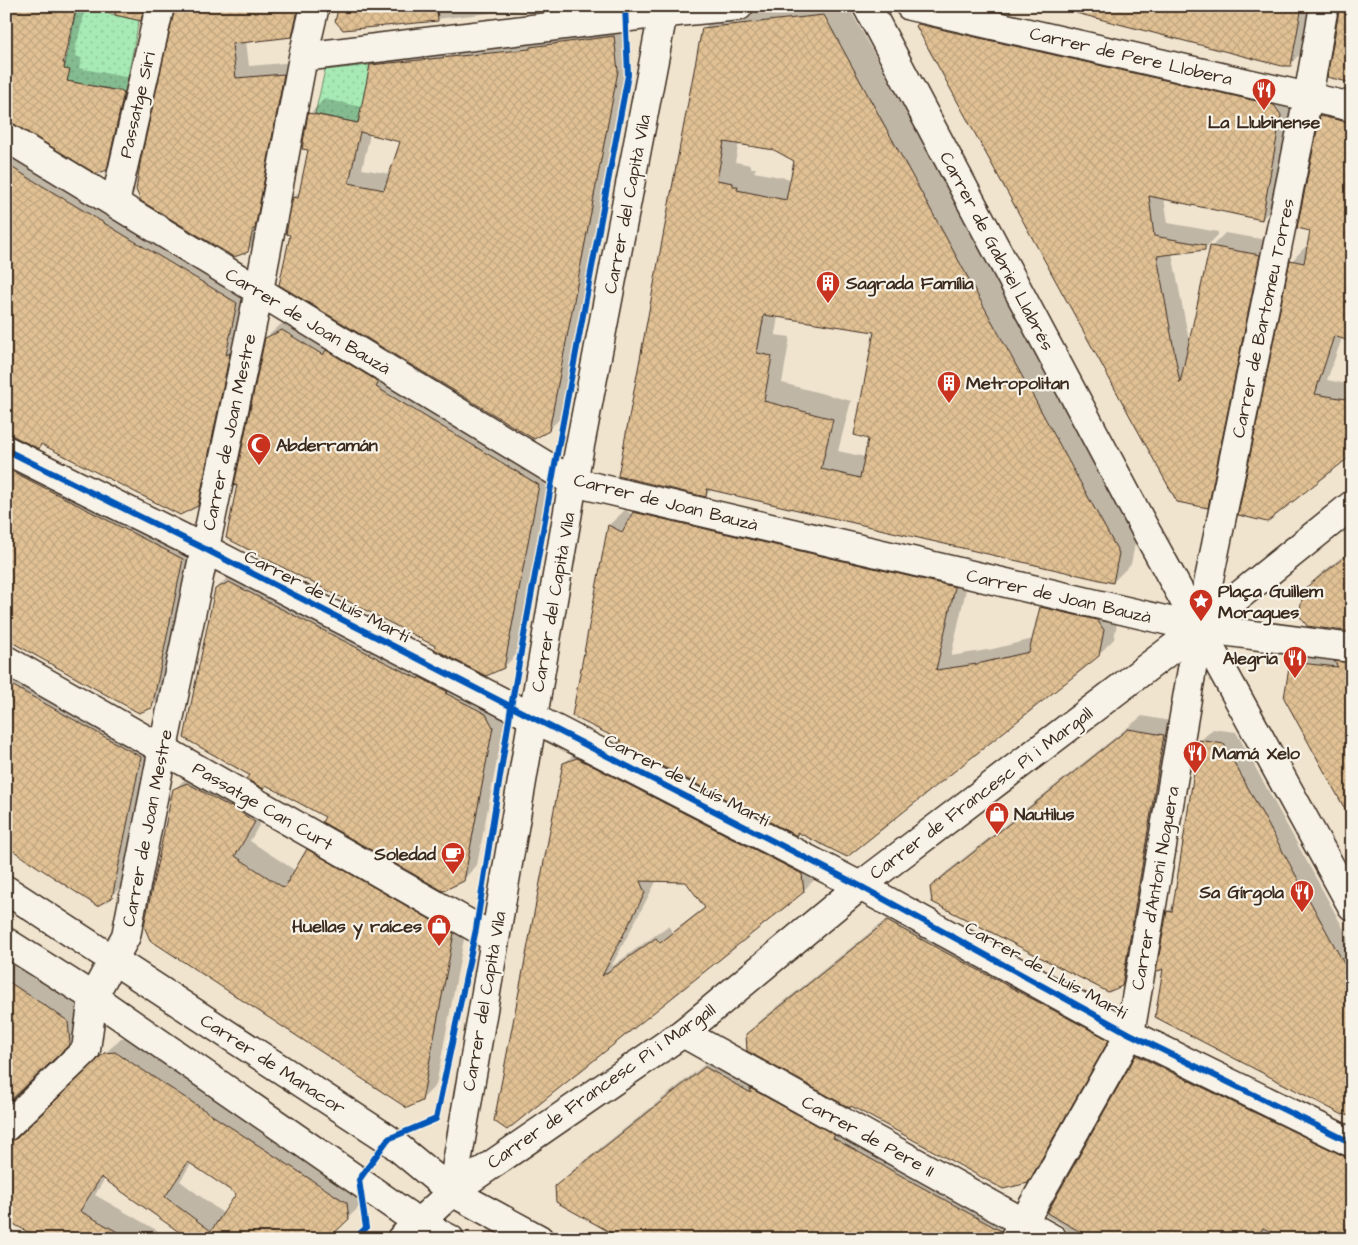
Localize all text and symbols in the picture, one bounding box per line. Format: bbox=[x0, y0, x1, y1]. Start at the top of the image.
street label: Carrer de Pere Llobera bbox=[1027, 21, 1235, 92]
street label: Passatge Siri bbox=[113, 49, 163, 161]
restaurant icon: La Llubinense bbox=[1251, 77, 1277, 111]
place label: La Llubinense bbox=[1208, 110, 1321, 135]
street label: Carrer del Capità Vila bbox=[598, 112, 657, 296]
street label: Carrer de Gabriel Llabrés bbox=[933, 147, 1060, 355]
street label: Carrer de Bartomeu Torres bbox=[1226, 196, 1301, 440]
street label: Carrer de Joan Bauzà bbox=[220, 262, 395, 381]
building icon: Sagrada Família bbox=[815, 270, 841, 304]
place label: Sagrada Família bbox=[845, 271, 975, 297]
street label: Carrer de Joan Mestre bbox=[196, 331, 263, 533]
building icon: Metropolitan bbox=[936, 370, 962, 404]
place label: Metropolitan bbox=[966, 371, 1069, 396]
mosque icon: Abderramán bbox=[246, 432, 272, 466]
place label: Abderramán bbox=[276, 433, 378, 458]
street label: Carrer de Joan Bauzà bbox=[571, 467, 761, 537]
street label: Carrer del Capità Vila bbox=[525, 510, 582, 694]
street label: Carrer de Lluís Martí bbox=[240, 544, 414, 649]
street label: Carrer de Joan Bauzà bbox=[964, 563, 1154, 630]
place label: Plaça Guillem Moragues bbox=[1218, 579, 1324, 626]
place icon: Plaça Guillem Moragues bbox=[1188, 588, 1214, 622]
restaurant icon: Alegria bbox=[1282, 645, 1308, 679]
place label: Alegria bbox=[1223, 646, 1279, 672]
street label: Carrer de Francesc Pi i Margall bbox=[865, 701, 1099, 886]
street label: Carrer de Joan Mestre bbox=[116, 727, 179, 929]
street label: Carrer de Lluís Martí bbox=[600, 728, 774, 833]
restaurant icon: Mamá Xelo bbox=[1182, 740, 1208, 774]
place label: Mamá Xelo bbox=[1212, 741, 1301, 766]
street label: Passatge Can Curt bbox=[187, 756, 338, 858]
street label: Carrer d'Antoni Noguera bbox=[1125, 784, 1187, 992]
shop icon: Nautilus bbox=[984, 801, 1010, 835]
place label: Nautilus bbox=[1014, 802, 1075, 827]
cafe icon: Soledad bbox=[440, 841, 466, 875]
place label: Soledad bbox=[373, 842, 437, 867]
restaurant icon: Sa Gírgola bbox=[1289, 879, 1315, 913]
place label: Sa Gírgola bbox=[1199, 880, 1285, 906]
street label: Carrer del Capità Vila bbox=[456, 909, 513, 1093]
shop icon: Huellas y raíces bbox=[426, 913, 452, 947]
place label: Huellas y raíces bbox=[292, 914, 422, 940]
street label: Carrer de Lluís Martí bbox=[960, 915, 1132, 1026]
street label: Carrer de Francesc Pi i Margall bbox=[482, 998, 721, 1176]
street label: Carrer de Manacor bbox=[195, 1008, 350, 1121]
street label: Carrer de Pere II bbox=[797, 1090, 939, 1183]

